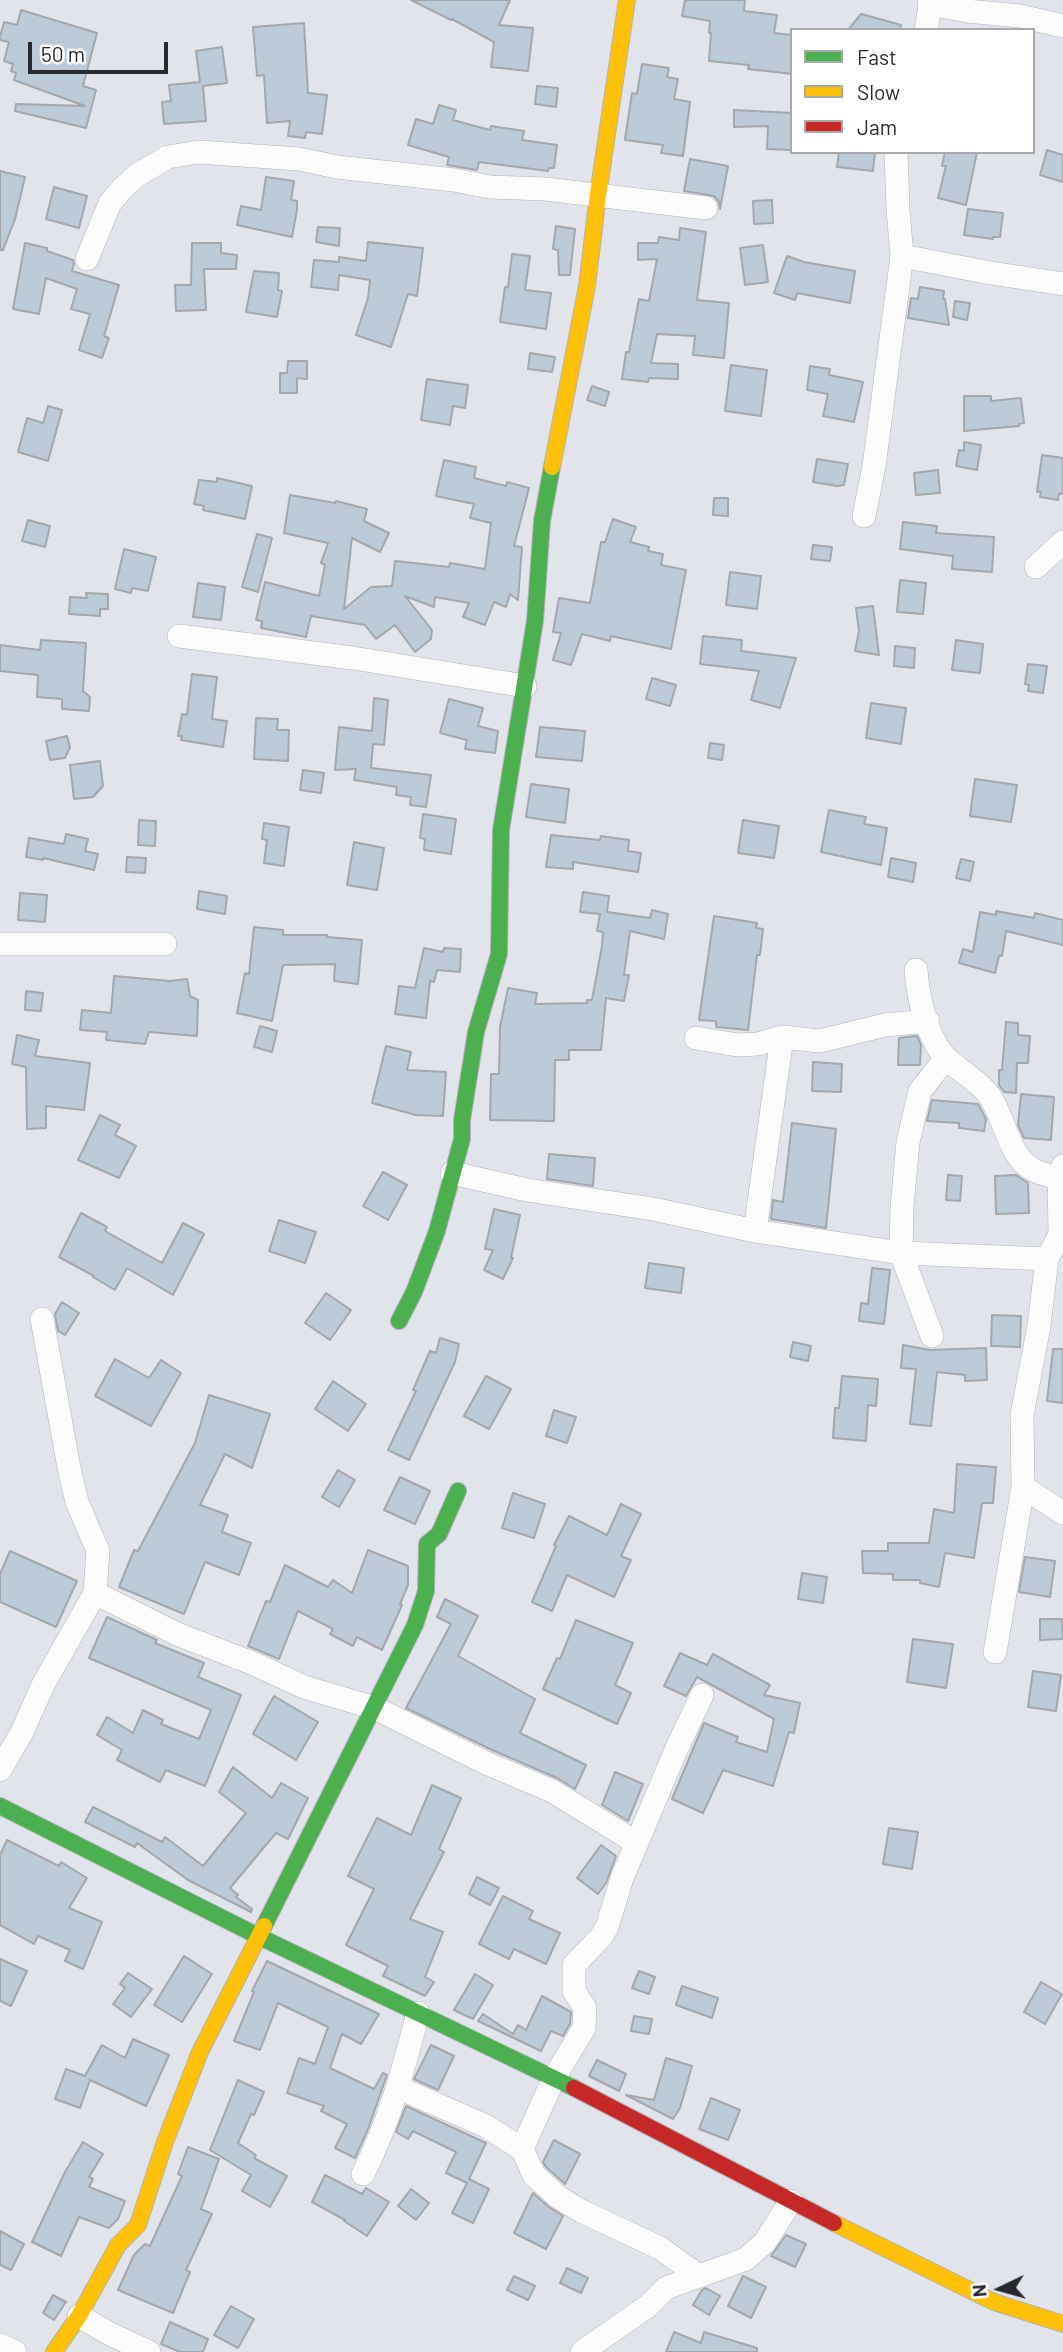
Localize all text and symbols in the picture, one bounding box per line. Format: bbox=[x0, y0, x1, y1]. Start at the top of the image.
scale bar bbox=[32, 28, 172, 72]
legend bbox=[790, 28, 1035, 154]
text: 50 m bbox=[41, 41, 85, 66]
text: Fast bbox=[857, 44, 897, 69]
text: Slow bbox=[857, 79, 900, 104]
text: Jam bbox=[857, 114, 897, 139]
north arrow bbox=[965, 2254, 1035, 2324]
text: N bbox=[967, 2284, 991, 2298]

